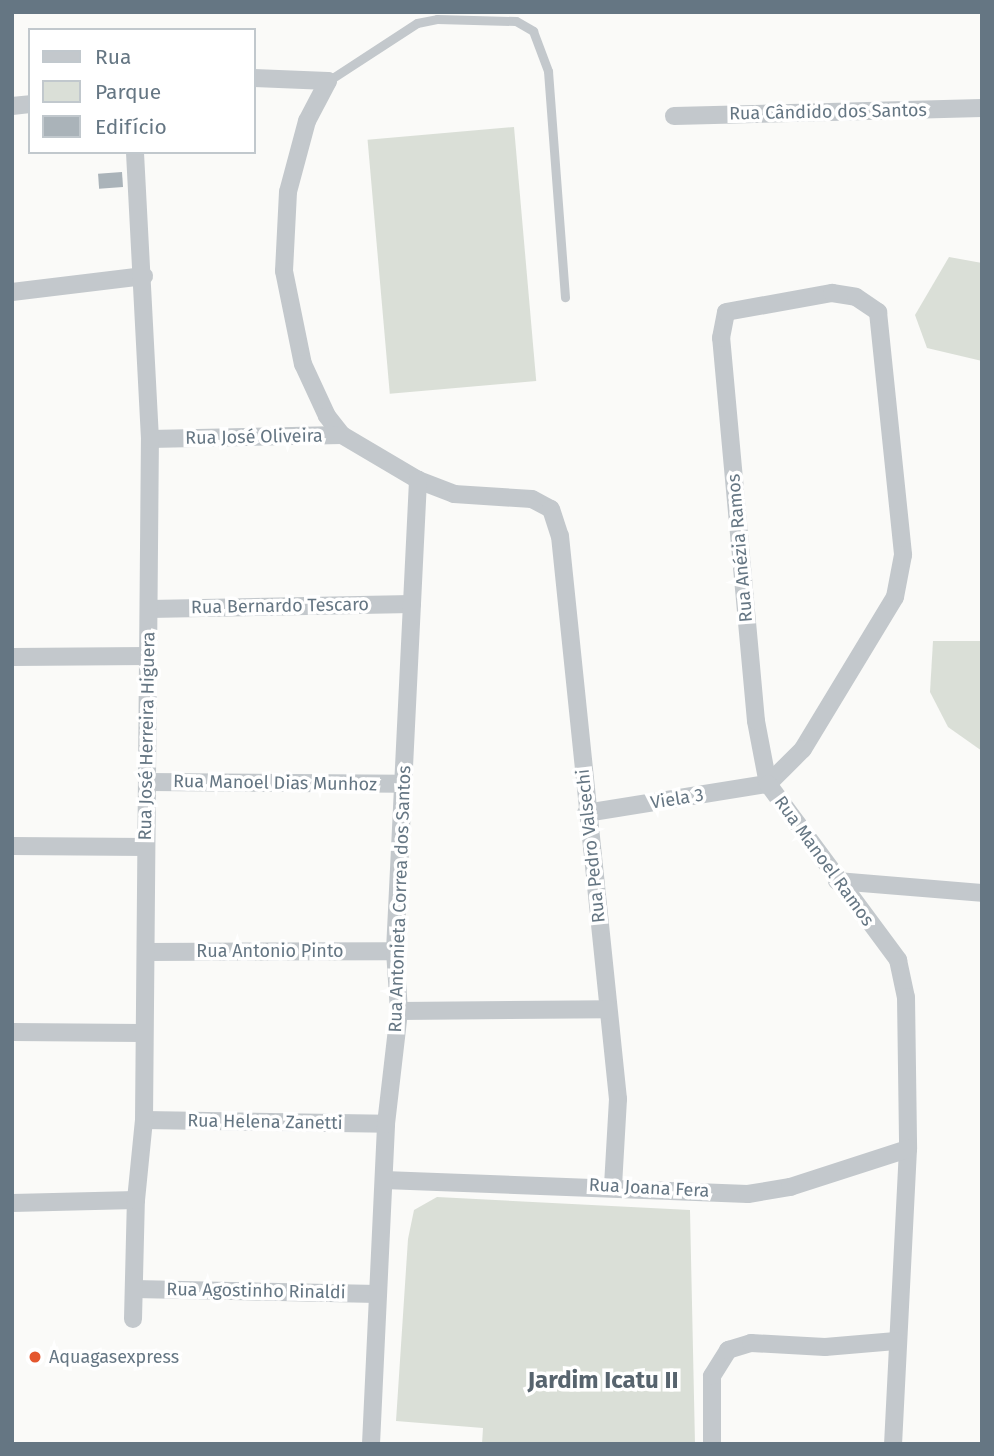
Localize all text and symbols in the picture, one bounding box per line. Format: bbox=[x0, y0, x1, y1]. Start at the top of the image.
legend bbox=[28, 28, 256, 154]
text: Rua bbox=[95, 44, 131, 70]
text: Parque bbox=[95, 79, 161, 105]
street label: Rua Cândido dos Santos bbox=[729, 99, 927, 125]
text: Edifício bbox=[95, 114, 167, 140]
street label: Rua José Oliveira bbox=[185, 425, 323, 449]
street label: Rua Anézia Ramos bbox=[723, 473, 757, 623]
street label: Rua Bernardo Tescaro bbox=[191, 594, 369, 618]
street label: Rua José Herreira Higuera bbox=[134, 631, 160, 841]
street label: Rua Antonieta Correa dos Santos bbox=[385, 765, 415, 1033]
street label: Rua Pedro Valsechi bbox=[572, 768, 610, 924]
street label: Rua Manoel Dias Munhoz bbox=[173, 770, 377, 796]
street label: Viela 3 bbox=[649, 784, 705, 814]
street label: Rua Manoel Ramos bbox=[770, 792, 878, 930]
street label: Rua Antonio Pinto bbox=[196, 940, 344, 962]
street label: Rua Helena Zanetti bbox=[187, 1110, 343, 1134]
street label: Rua Joana Fera bbox=[588, 1174, 710, 1202]
street label: Rua Agostinho Rinaldi bbox=[166, 1279, 346, 1303]
place label: Aquagasexpress bbox=[49, 1346, 179, 1368]
marker: Aquagasexpress bbox=[27, 1349, 43, 1365]
district label: Jardim Icatu II bbox=[528, 1367, 678, 1395]

